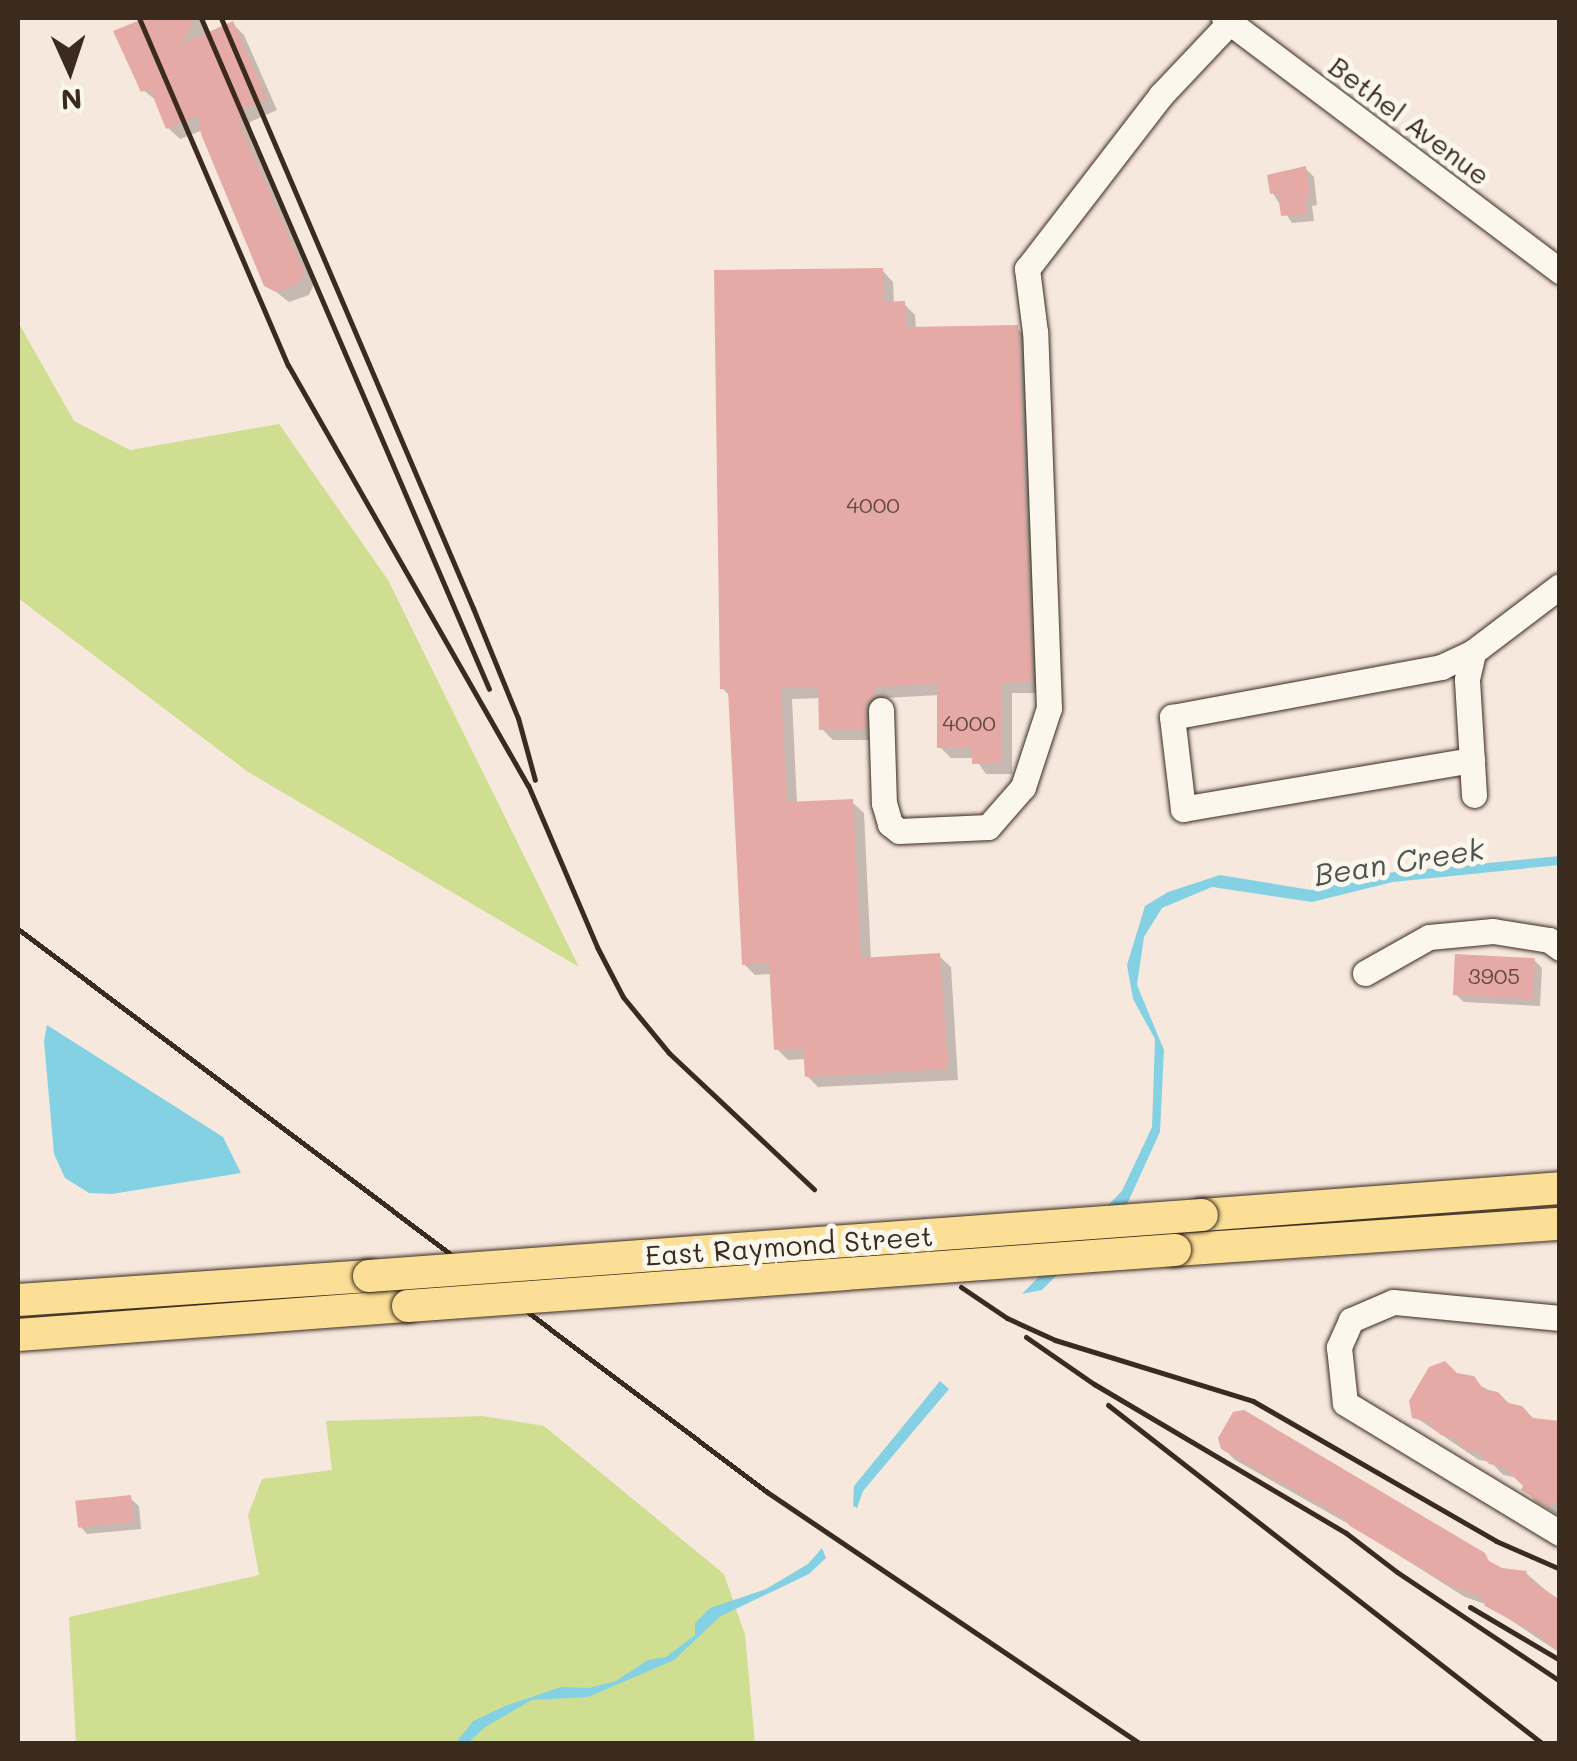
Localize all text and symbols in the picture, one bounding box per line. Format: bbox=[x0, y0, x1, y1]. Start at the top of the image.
north arrow bbox=[20, 20, 120, 120]
street label: Bethel Avenue bbox=[1323, 48, 1497, 192]
text: N bbox=[60, 81, 83, 118]
house number: 4000 bbox=[846, 492, 900, 518]
house number: 4000 bbox=[942, 710, 996, 736]
water label: Bean Creek bbox=[1311, 830, 1487, 892]
house number: 3905 bbox=[1468, 963, 1520, 989]
street label: East Raymond Street bbox=[644, 1218, 934, 1272]

